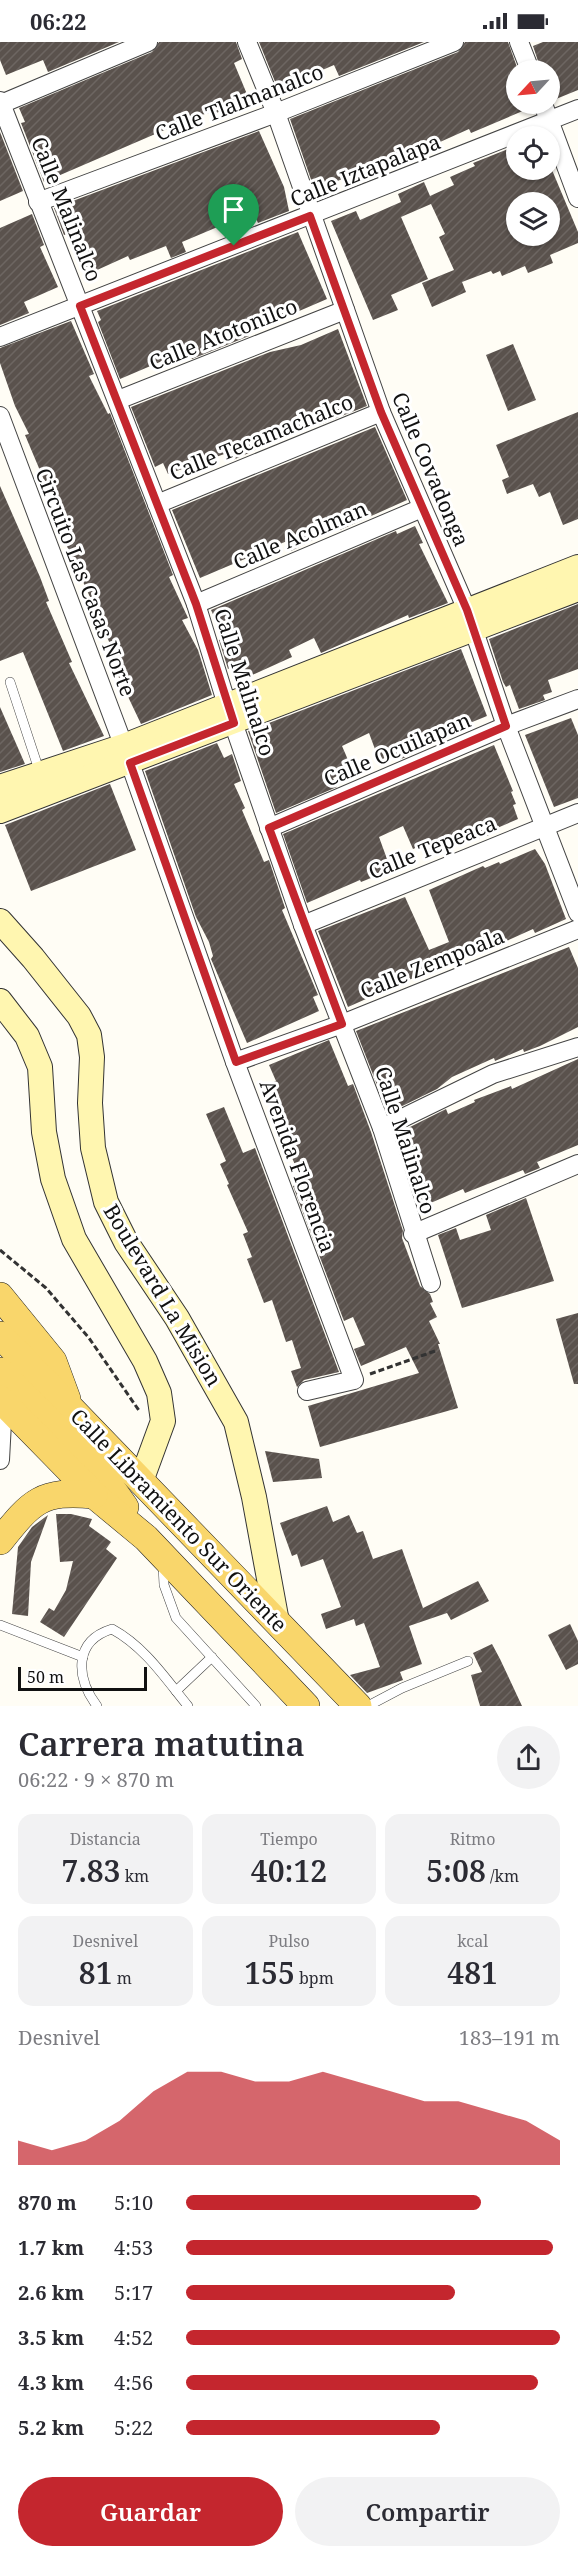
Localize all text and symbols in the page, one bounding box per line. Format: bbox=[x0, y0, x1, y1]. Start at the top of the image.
text: 06:22 bbox=[30, 6, 86, 36]
street label: Calle Tlalmanalco bbox=[151, 57, 327, 147]
north arrow bbox=[506, 60, 560, 114]
map controls bbox=[506, 60, 560, 246]
button: locate bbox=[506, 126, 560, 180]
street label: Calle Iztapalapa bbox=[286, 127, 444, 213]
street label: Calle Malinalco bbox=[25, 133, 109, 285]
pin bbox=[208, 184, 259, 246]
button: layers bbox=[506, 192, 560, 246]
icon: arrive bbox=[217, 193, 250, 226]
street label: Calle Atotonilco bbox=[145, 292, 301, 376]
street label: Calle Tecamachalco bbox=[165, 387, 357, 487]
street label: Calle Covadonga bbox=[386, 388, 476, 550]
street label: Circuito Las Casas Norte bbox=[30, 464, 142, 700]
street label: Calle Acolman bbox=[229, 494, 371, 576]
street label: Calle Malinalco bbox=[208, 605, 282, 759]
street label: Calle Ocuilapan bbox=[319, 705, 475, 793]
street label: Calle Tepeaca bbox=[364, 809, 500, 885]
street label: Calle Zempoala bbox=[356, 921, 508, 1005]
street label: Calle Malinalco bbox=[369, 1063, 443, 1217]
street label: Avenida Florencia bbox=[254, 1076, 342, 1256]
street label: Boulevard La Mision bbox=[97, 1199, 229, 1391]
street label: Calle Libramiento Sur Oriente bbox=[65, 1402, 293, 1638]
scale bar bbox=[18, 1664, 147, 1692]
text: 50 m bbox=[27, 1666, 64, 1688]
text: Carrera matutina bbox=[18, 1721, 305, 1766]
button: share bbox=[497, 1726, 560, 1789]
text: 06:22 · 9 × 870 m bbox=[18, 1766, 174, 1793]
text: Distancia bbox=[70, 1828, 141, 1850]
text: Tiempo bbox=[260, 1828, 318, 1850]
text: Ritmo bbox=[450, 1828, 495, 1850]
text: 7.83 bbox=[62, 1850, 121, 1891]
text: 40:12 bbox=[251, 1850, 327, 1891]
text: 5:08 bbox=[426, 1850, 486, 1891]
text: km bbox=[121, 1865, 149, 1887]
text: /km bbox=[486, 1865, 519, 1887]
text: Desnivel bbox=[73, 1930, 138, 1952]
text: Pulso bbox=[268, 1930, 310, 1952]
text: kcal bbox=[457, 1930, 488, 1952]
text: 81 bbox=[79, 1952, 113, 1993]
text: 155 bbox=[244, 1952, 295, 1993]
text: 481 bbox=[447, 1952, 498, 1993]
text: m bbox=[113, 1967, 132, 1989]
text: bpm bbox=[295, 1967, 334, 1989]
text: Desnivel bbox=[18, 2024, 100, 2051]
text: 183–191 m bbox=[459, 2024, 560, 2051]
text: 870 m bbox=[18, 2189, 77, 2216]
text: 5:10 bbox=[114, 2189, 153, 2216]
text: 1.7 km bbox=[18, 2234, 84, 2261]
text: 4:53 bbox=[114, 2234, 153, 2261]
text: 2.6 km bbox=[18, 2279, 84, 2306]
text: 5:17 bbox=[114, 2279, 153, 2306]
text: 3.5 km bbox=[18, 2324, 84, 2351]
text: 4:52 bbox=[114, 2324, 153, 2351]
text: 4.3 km bbox=[18, 2369, 84, 2396]
text: 4:56 bbox=[114, 2369, 153, 2396]
text: 5.2 km bbox=[18, 2414, 84, 2441]
text: 5:22 bbox=[114, 2414, 153, 2441]
button: Guardar bbox=[18, 2477, 283, 2546]
button: Compartir bbox=[295, 2477, 560, 2546]

